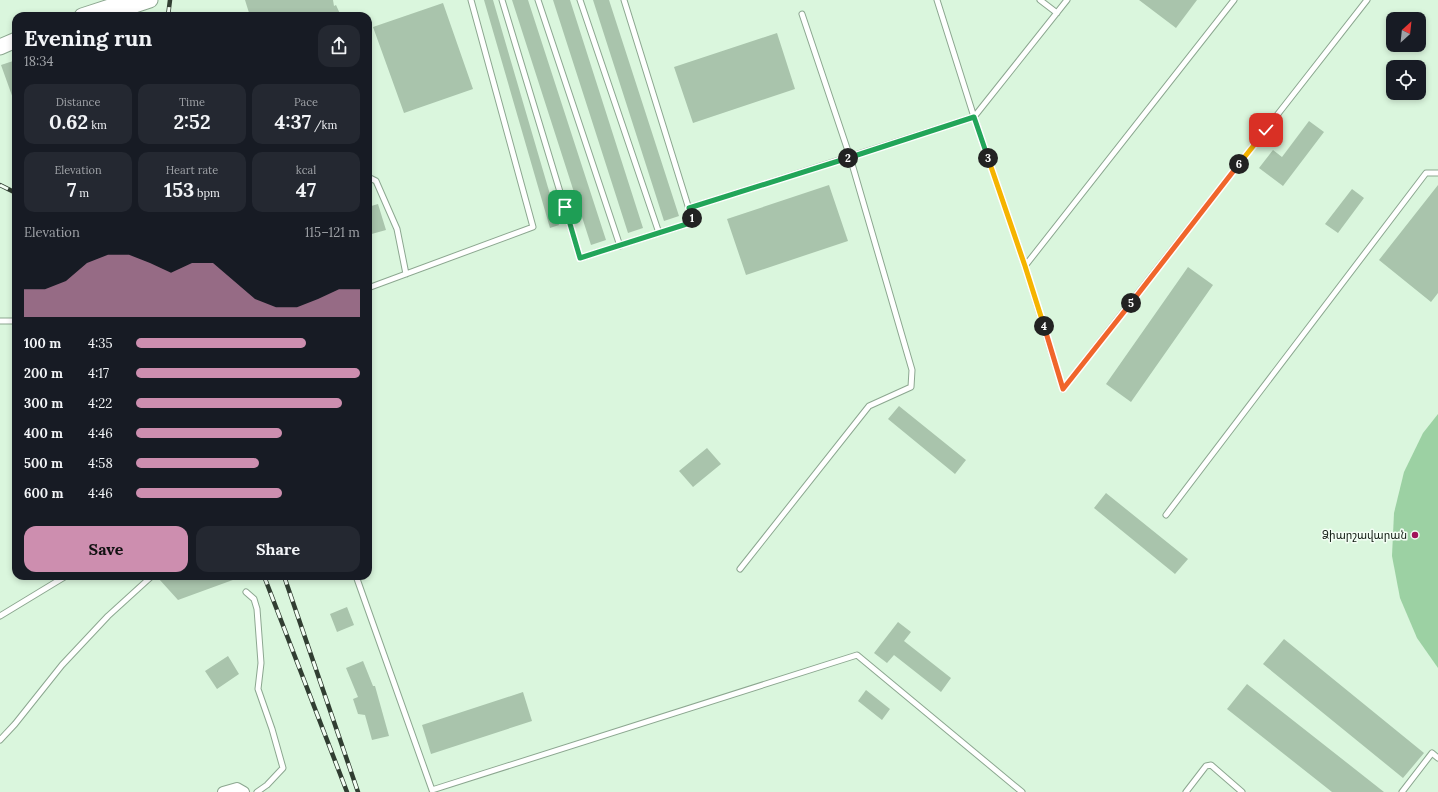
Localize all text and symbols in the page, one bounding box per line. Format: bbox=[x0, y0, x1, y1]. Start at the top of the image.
north arrow bbox=[1386, 12, 1426, 52]
map controls bbox=[1386, 12, 1426, 100]
text: Evening run bbox=[24, 24, 152, 52]
button: share bbox=[318, 25, 360, 67]
text: 18:34 bbox=[24, 53, 54, 70]
button: locate bbox=[1386, 60, 1426, 100]
text: Distance bbox=[56, 95, 100, 109]
text: Time bbox=[179, 95, 205, 109]
text: Pace bbox=[294, 95, 318, 109]
text: 0.62 bbox=[49, 109, 88, 134]
text: 2:52 bbox=[173, 109, 211, 134]
text: 4:37 bbox=[275, 109, 311, 134]
pin bbox=[1249, 113, 1283, 147]
text: km bbox=[88, 118, 107, 132]
text: /km bbox=[311, 118, 337, 132]
icon: check bbox=[1255, 119, 1277, 141]
pin: 2 bbox=[838, 148, 858, 168]
pin: 3 bbox=[978, 148, 998, 168]
text: 2 bbox=[845, 151, 851, 165]
text: 3 bbox=[985, 151, 991, 165]
pin: 6 bbox=[1229, 154, 1249, 174]
text: 6 bbox=[1236, 157, 1242, 171]
text: Elevation bbox=[54, 163, 102, 177]
text: Heart rate bbox=[166, 163, 218, 177]
text: kcal bbox=[296, 163, 316, 177]
text: 7 bbox=[67, 177, 76, 202]
text: 153 bbox=[164, 177, 194, 202]
text: 47 bbox=[296, 177, 316, 202]
text: m bbox=[76, 186, 89, 200]
text: bpm bbox=[194, 186, 220, 200]
pin bbox=[548, 190, 582, 224]
icon: arrive bbox=[554, 196, 576, 218]
pin: 1 bbox=[682, 208, 702, 228]
text: 1 bbox=[690, 211, 694, 225]
text: Elevation bbox=[24, 224, 80, 241]
text: 115–121 m bbox=[305, 224, 360, 241]
pin: 5 bbox=[1121, 293, 1141, 313]
text: 5 bbox=[1128, 296, 1134, 310]
pin: 4 bbox=[1034, 316, 1054, 336]
text: 4 bbox=[1041, 319, 1047, 333]
text: 100 m bbox=[24, 335, 61, 352]
text: 4:35 bbox=[88, 335, 113, 352]
text: 200 m bbox=[24, 365, 63, 382]
text: 4:17 bbox=[88, 365, 109, 382]
text: 300 m bbox=[24, 395, 63, 412]
text: 4:22 bbox=[88, 395, 112, 412]
text: 400 m bbox=[24, 425, 63, 442]
text: 4:46 bbox=[88, 425, 113, 442]
text: 500 m bbox=[24, 455, 63, 472]
text: 4:58 bbox=[88, 455, 113, 472]
text: 600 m bbox=[24, 485, 63, 502]
text: 4:46 bbox=[88, 485, 113, 502]
button: Save bbox=[24, 526, 188, 572]
button: Share bbox=[196, 526, 360, 572]
place label: Ձիարշավարան bbox=[1322, 528, 1407, 542]
marker: Ձիարշավարան bbox=[1410, 530, 1420, 540]

